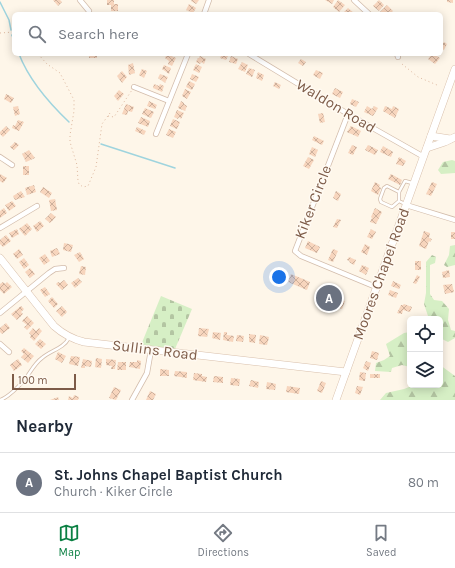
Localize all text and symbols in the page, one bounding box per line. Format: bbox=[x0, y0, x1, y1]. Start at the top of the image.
search box bbox=[12, 12, 443, 56]
icon: search bbox=[26, 23, 48, 45]
text: Search here bbox=[58, 25, 139, 43]
street label: Waldon Road bbox=[293, 75, 379, 137]
street label: Kiker Circle bbox=[291, 163, 335, 241]
street label: Moores Chapel Road bbox=[349, 206, 413, 342]
your location bbox=[269, 267, 289, 287]
pin: A bbox=[316, 283, 342, 313]
map controls bbox=[407, 316, 443, 388]
button: locate bbox=[407, 316, 443, 352]
street label: Sullins Road bbox=[111, 336, 199, 364]
button: layers bbox=[407, 352, 443, 388]
scale bar bbox=[12, 372, 76, 391]
text: 100 m bbox=[18, 374, 48, 387]
text: Nearby bbox=[16, 416, 73, 436]
text: St. Johns Chapel Baptist Church bbox=[54, 466, 283, 484]
text: A bbox=[25, 475, 33, 490]
text: 80 m bbox=[408, 475, 439, 490]
text: Church · Kiker Circle bbox=[54, 484, 173, 499]
tab: Map bbox=[58, 522, 80, 559]
tab: Directions bbox=[197, 522, 249, 559]
tab: Saved bbox=[366, 522, 397, 559]

